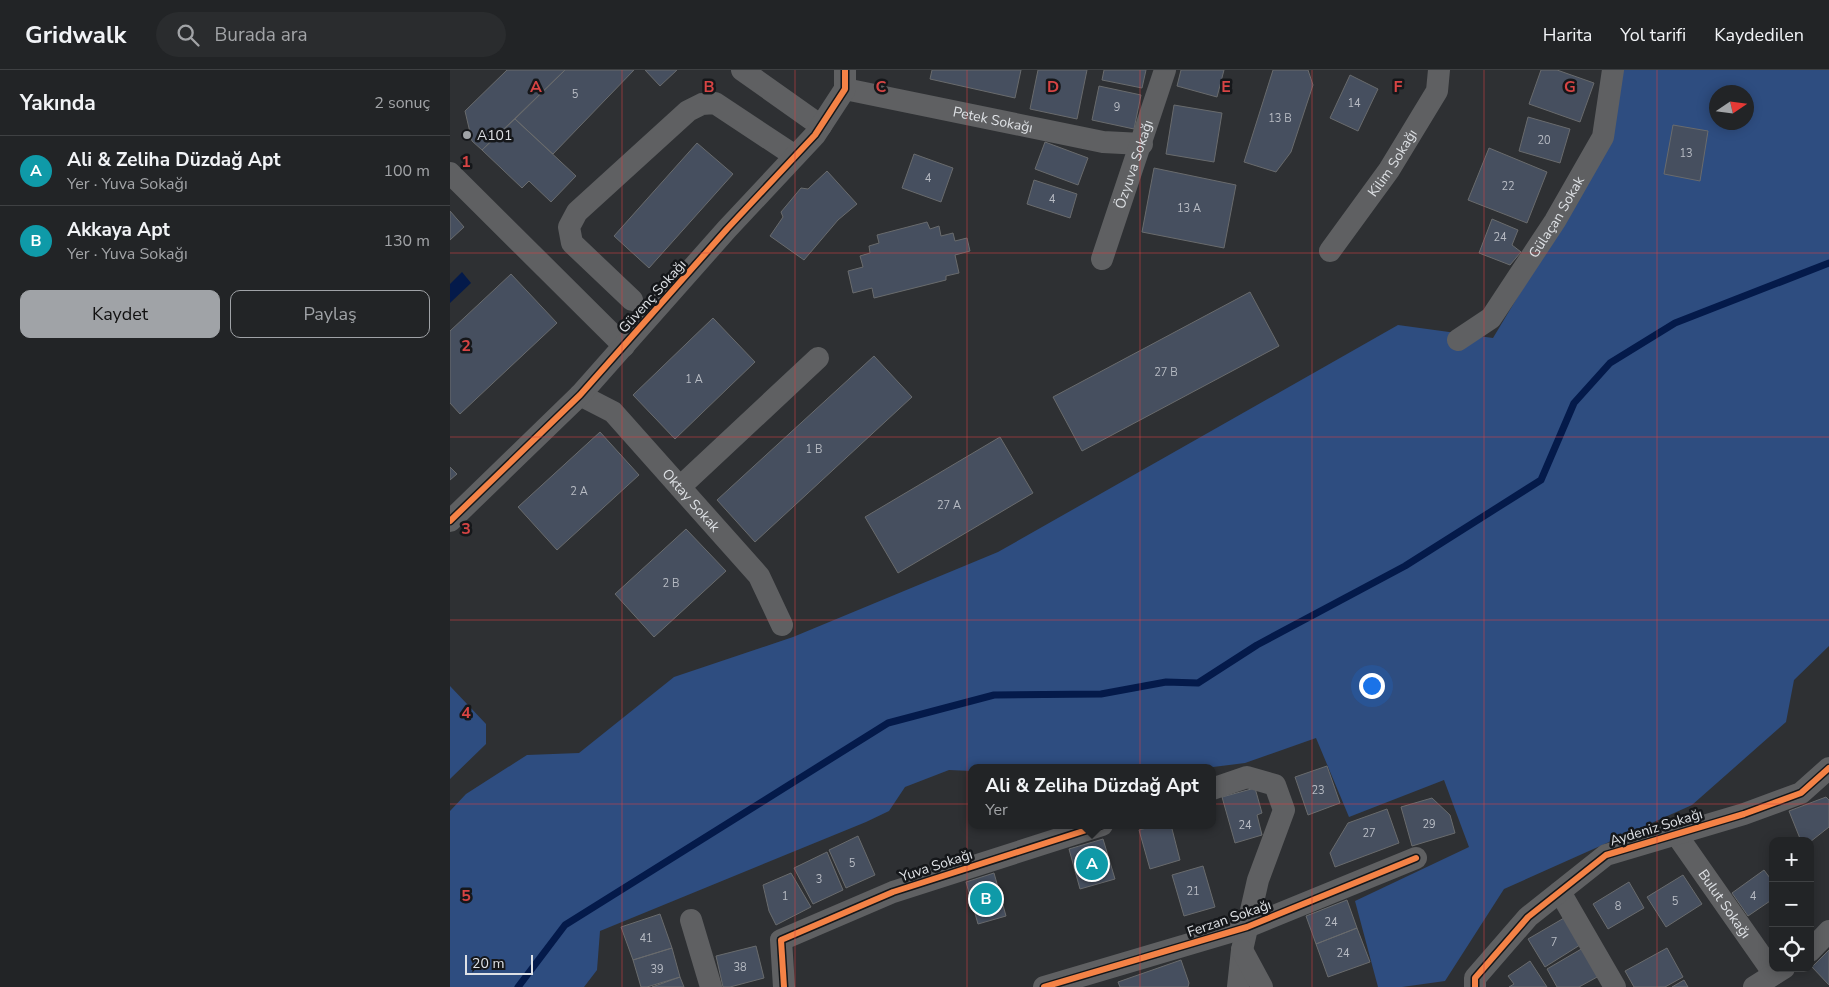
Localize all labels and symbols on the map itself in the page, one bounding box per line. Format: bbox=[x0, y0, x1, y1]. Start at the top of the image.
text: A bbox=[530, 76, 542, 98]
text: B bbox=[703, 76, 715, 98]
text: C bbox=[876, 76, 887, 98]
text: D bbox=[1047, 76, 1059, 98]
text: E bbox=[1221, 76, 1231, 98]
text: F bbox=[1394, 76, 1403, 98]
text: G bbox=[1564, 76, 1576, 98]
north arrow bbox=[1709, 85, 1754, 130]
house number: 5 bbox=[572, 87, 579, 102]
house number: 14 bbox=[1347, 96, 1361, 111]
house number: 9 bbox=[1114, 100, 1120, 115]
street label: Petek Sokağı bbox=[951, 102, 1034, 137]
house number: 13 B bbox=[1268, 111, 1292, 126]
street label: Özyuva Sokağı bbox=[1110, 117, 1158, 211]
place label: A101 bbox=[477, 126, 512, 145]
street label: Kilim Sokağı bbox=[1364, 126, 1422, 201]
marker: A101 bbox=[461, 129, 473, 141]
house number: 20 bbox=[1537, 133, 1551, 148]
house number: 13 bbox=[1679, 146, 1693, 161]
text: 1 bbox=[461, 151, 471, 173]
house number: 4 bbox=[925, 171, 932, 186]
street label: Gülaçan Sokak bbox=[1524, 172, 1589, 262]
house number: 22 bbox=[1501, 179, 1515, 194]
house number: 4 bbox=[1049, 192, 1056, 207]
house number: 13 A bbox=[1177, 201, 1201, 216]
house number: 24 bbox=[1493, 230, 1507, 245]
street label: Güvenç Sokağı bbox=[614, 255, 690, 337]
text: 2 bbox=[461, 335, 471, 357]
house number: 27 B bbox=[1154, 365, 1178, 380]
house number: 1 A bbox=[685, 372, 703, 387]
house number: 1 B bbox=[806, 442, 822, 457]
street label: Oktay Sokak bbox=[658, 465, 725, 537]
house number: 2 A bbox=[570, 484, 588, 499]
house number: 27 A bbox=[937, 498, 961, 513]
text: 3 bbox=[461, 518, 471, 540]
house number: 2 B bbox=[663, 576, 679, 591]
your location bbox=[1359, 673, 1385, 699]
text: 4 bbox=[461, 702, 471, 724]
house number: 23 bbox=[1311, 783, 1325, 798]
street label: Aydeniz Sokağı bbox=[1607, 804, 1705, 851]
house number: 29 bbox=[1422, 817, 1436, 832]
house number: 24 bbox=[1238, 818, 1252, 833]
house number: 27 bbox=[1362, 826, 1376, 841]
street label: Yuva Sokağı bbox=[896, 845, 975, 886]
pin: A bbox=[1076, 845, 1108, 883]
house number: 5 bbox=[849, 856, 856, 871]
street label: Bulut Sokağı bbox=[1694, 866, 1755, 942]
house number: 3 bbox=[816, 872, 822, 887]
pin: B bbox=[970, 880, 1002, 918]
house number: 21 bbox=[1186, 884, 1200, 899]
text: 5 bbox=[461, 885, 471, 907]
house number: 1 bbox=[782, 889, 788, 904]
house number: 4 bbox=[1750, 889, 1757, 904]
house number: 5 bbox=[1672, 894, 1679, 909]
street label: Ferzan Sokağı bbox=[1185, 895, 1274, 942]
house number: 8 bbox=[1615, 899, 1622, 914]
house number: 24 bbox=[1324, 915, 1338, 930]
house number: 41 bbox=[639, 931, 653, 946]
house number: 7 bbox=[1551, 935, 1557, 950]
house number: 24 bbox=[1336, 946, 1350, 961]
scale bar bbox=[465, 952, 532, 975]
house number: 38 bbox=[733, 960, 747, 975]
house number: 39 bbox=[650, 962, 664, 977]

